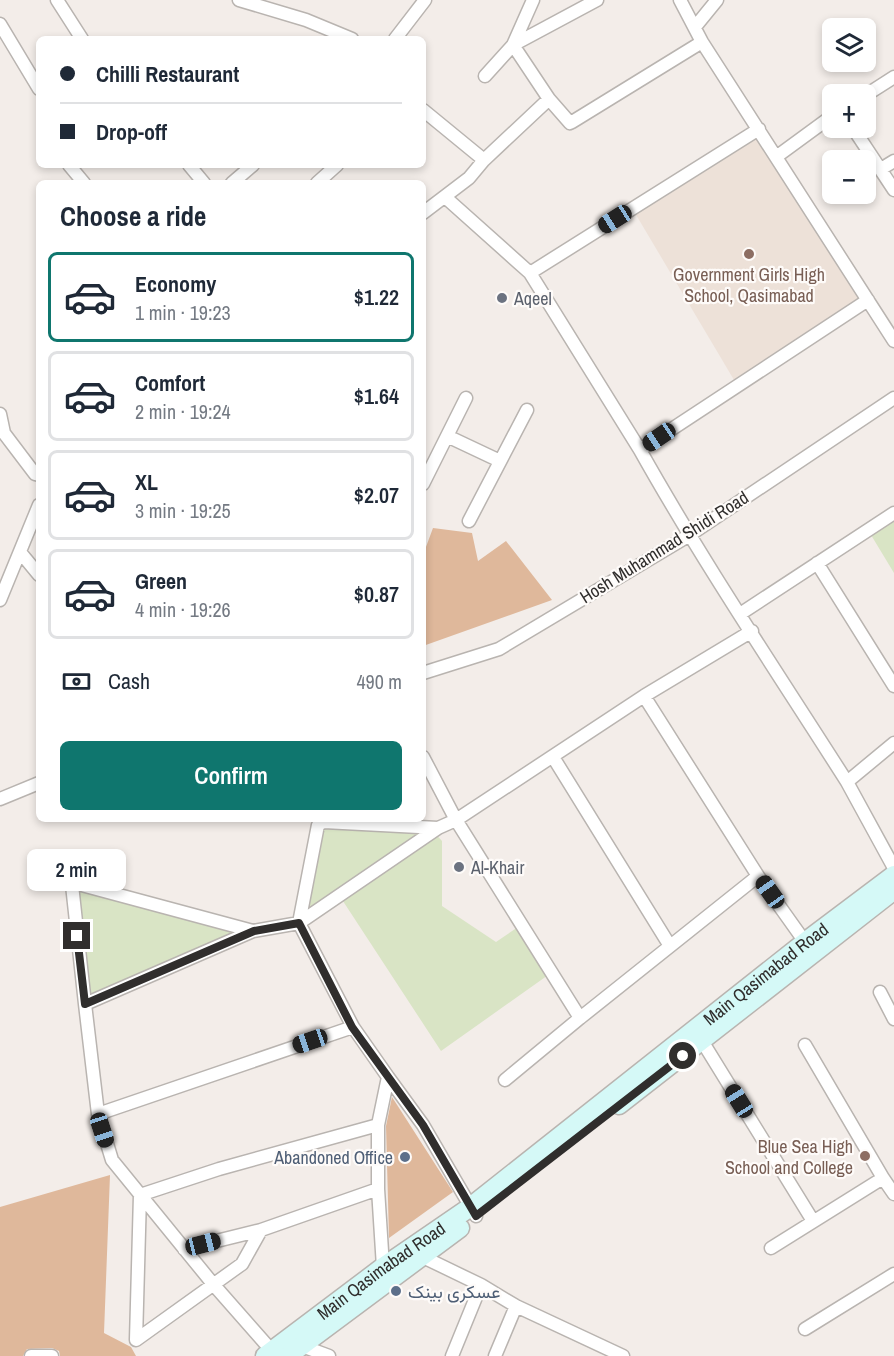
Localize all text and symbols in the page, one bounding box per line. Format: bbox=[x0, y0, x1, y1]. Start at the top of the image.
map controls bbox=[822, 18, 876, 204]
button: layers bbox=[822, 18, 876, 72]
text: Chilli Restaurant bbox=[96, 59, 239, 89]
button: + bbox=[822, 84, 876, 138]
text: Drop-off bbox=[96, 117, 167, 147]
button: − bbox=[822, 150, 876, 204]
text: Choose a ride bbox=[60, 198, 206, 234]
car bbox=[595, 202, 635, 236]
marker: Government Girls High School, Qasimabad bbox=[742, 247, 756, 261]
place label: Government Girls High School, Qasimabad bbox=[673, 262, 825, 308]
text: Economy bbox=[135, 269, 216, 299]
icon: car bbox=[63, 270, 117, 324]
text: $1.22 bbox=[354, 282, 399, 312]
place label: Aqeel bbox=[513, 286, 552, 311]
marker: Aqeel bbox=[495, 291, 509, 305]
text: 1 min · 19:23 bbox=[135, 299, 231, 326]
text: Comfort bbox=[135, 368, 205, 398]
icon: car bbox=[63, 369, 117, 423]
text: $1.64 bbox=[354, 381, 399, 411]
text: 2 min · 19:24 bbox=[135, 398, 231, 425]
car bbox=[639, 419, 679, 455]
text: XL bbox=[135, 467, 158, 497]
icon: car bbox=[63, 468, 117, 522]
text: $2.07 bbox=[354, 480, 399, 510]
street label: Hosh Muhammad Shidi Road bbox=[575, 485, 753, 609]
text: 3 min · 19:25 bbox=[135, 497, 231, 524]
text: Green bbox=[135, 566, 187, 596]
icon: car bbox=[63, 567, 117, 621]
text: $0.87 bbox=[354, 579, 399, 609]
text: 4 min · 19:26 bbox=[135, 596, 231, 623]
icon: cash bbox=[60, 665, 93, 698]
text: Cash bbox=[108, 666, 150, 696]
text: 490 m bbox=[356, 668, 402, 695]
button: Confirm bbox=[60, 741, 402, 810]
callout: 2 min bbox=[28, 849, 127, 891]
place label: Al-Khair bbox=[470, 855, 524, 880]
text: 2 min bbox=[55, 856, 98, 883]
marker: Al-Khair bbox=[452, 860, 466, 874]
car bbox=[752, 872, 788, 912]
street label: Main Qasimabad Road bbox=[698, 917, 833, 1031]
route end bbox=[63, 922, 90, 949]
car bbox=[290, 1027, 330, 1055]
route start bbox=[669, 1042, 696, 1069]
car bbox=[722, 1081, 756, 1121]
car bbox=[88, 1110, 116, 1150]
place label: Blue Sea High School and College bbox=[725, 1134, 853, 1180]
place label: Abandoned Office bbox=[273, 1145, 393, 1170]
marker: Blue Sea High School and College bbox=[858, 1149, 872, 1163]
marker: Abandoned Office bbox=[398, 1150, 412, 1164]
street label: Main Qasimabad Road bbox=[311, 1216, 450, 1325]
car bbox=[183, 1231, 223, 1257]
place label: عسکری بینک bbox=[408, 1279, 500, 1304]
marker: عسکری بینک bbox=[389, 1284, 403, 1298]

